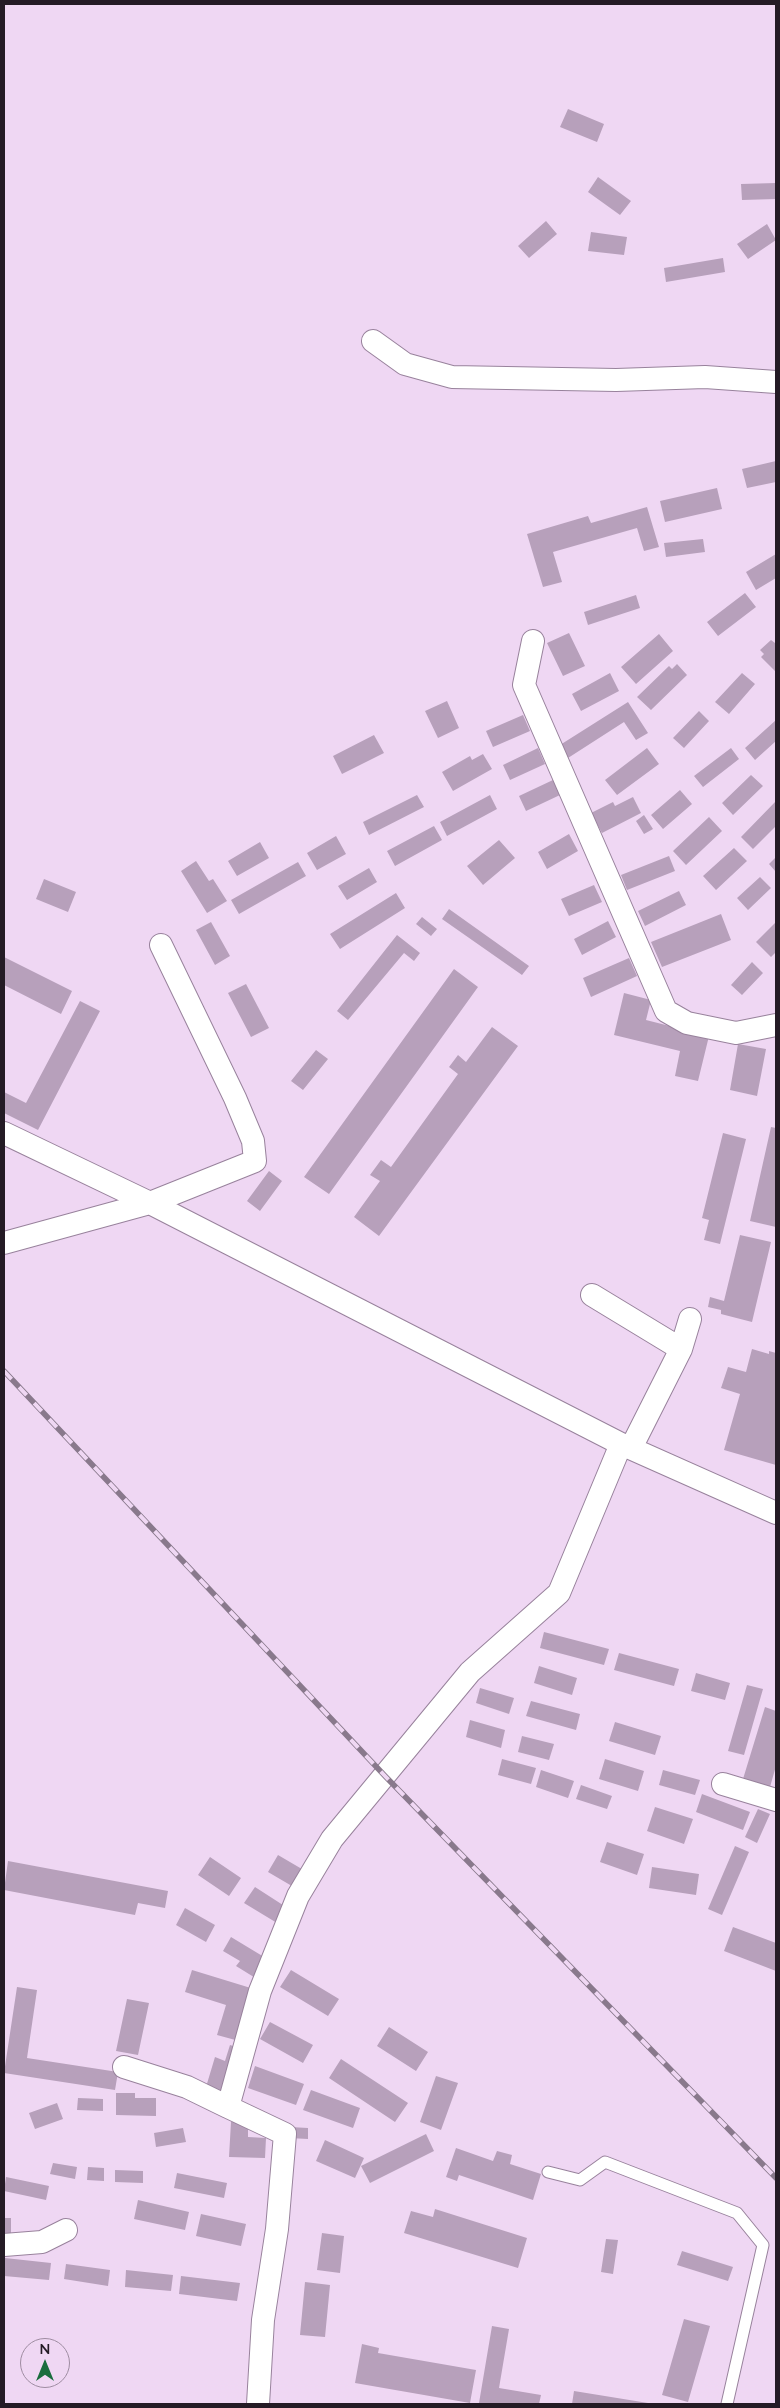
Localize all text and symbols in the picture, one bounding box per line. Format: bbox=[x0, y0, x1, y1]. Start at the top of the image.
north arrow bbox=[20, 2338, 70, 2388]
text: N bbox=[40, 2340, 50, 2357]

